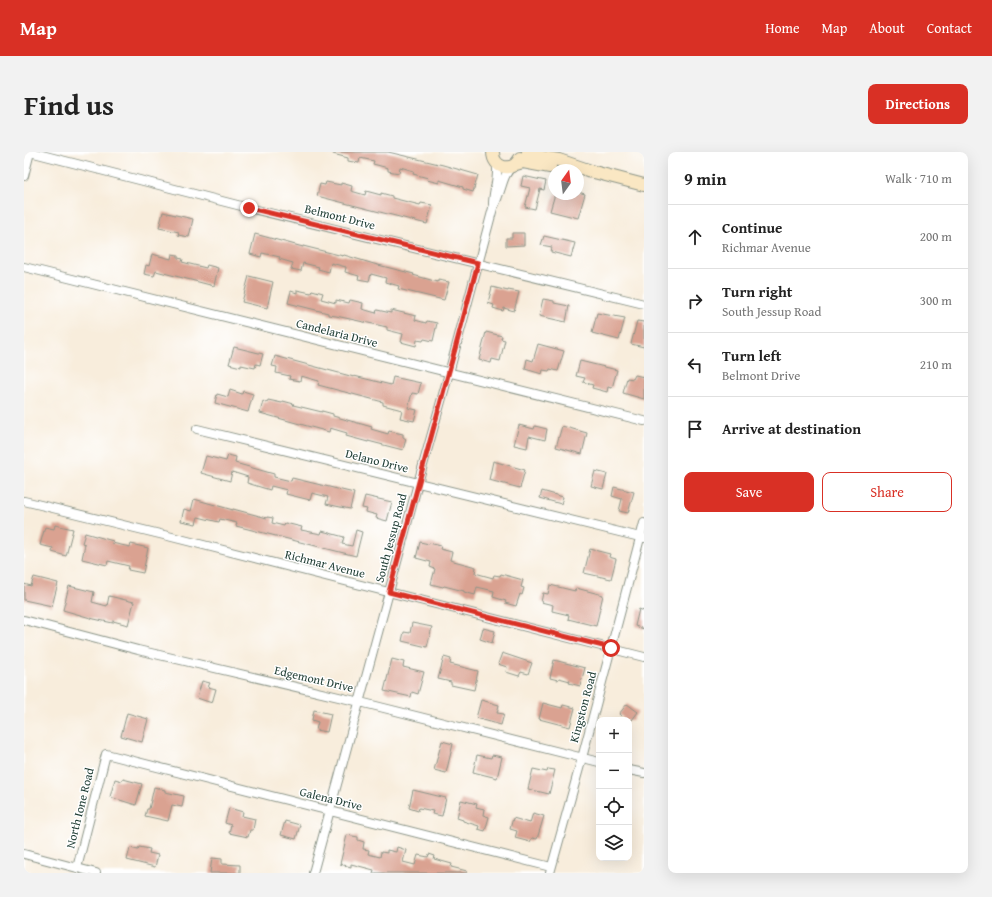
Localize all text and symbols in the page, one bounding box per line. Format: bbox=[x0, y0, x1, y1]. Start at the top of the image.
text: Map bbox=[20, 14, 57, 42]
text: Home bbox=[765, 18, 800, 38]
text: Map bbox=[822, 18, 847, 38]
text: About bbox=[869, 18, 905, 38]
text: Contact bbox=[927, 18, 972, 38]
text: Find us bbox=[24, 84, 114, 125]
button: Directions bbox=[868, 84, 968, 124]
north arrow bbox=[548, 164, 584, 200]
text: 9 min bbox=[684, 166, 726, 191]
text: Walk · 710 m bbox=[885, 169, 952, 188]
route end bbox=[240, 199, 258, 217]
street label: Belmont Drive bbox=[303, 200, 378, 234]
text: Continue bbox=[722, 217, 783, 238]
icon: ahead bbox=[684, 226, 706, 248]
text: 200 m bbox=[920, 227, 952, 246]
text: Richmar Avenue bbox=[722, 238, 811, 257]
text: Turn right bbox=[722, 281, 793, 302]
icon: right bbox=[684, 290, 706, 312]
text: 300 m bbox=[920, 291, 952, 310]
text: South Jessup Road bbox=[722, 302, 821, 321]
street label: Candelaria Drive bbox=[295, 314, 380, 351]
text: Turn left bbox=[722, 345, 781, 366]
icon: left bbox=[684, 354, 706, 376]
text: 210 m bbox=[920, 355, 952, 374]
text: Belmont Drive bbox=[722, 366, 800, 385]
icon: arrive bbox=[684, 418, 706, 440]
text: Arrive at destination bbox=[722, 418, 861, 439]
street label: Delano Drive bbox=[344, 444, 411, 477]
button: Save bbox=[684, 472, 814, 512]
button: Share bbox=[822, 472, 952, 512]
street label: South Jessup Road bbox=[370, 491, 411, 584]
street label: Richmar Avenue bbox=[283, 545, 367, 582]
route start bbox=[602, 639, 620, 657]
street label: Edgemont Drive bbox=[273, 661, 356, 696]
street label: Kingston Road bbox=[565, 669, 600, 744]
map controls bbox=[596, 717, 632, 861]
button: + bbox=[596, 717, 632, 753]
button: − bbox=[596, 753, 632, 789]
street label: North Ione Road bbox=[61, 765, 98, 850]
street label: Galena Drive bbox=[298, 783, 364, 815]
button: locate bbox=[596, 789, 632, 825]
button: layers bbox=[596, 825, 632, 861]

